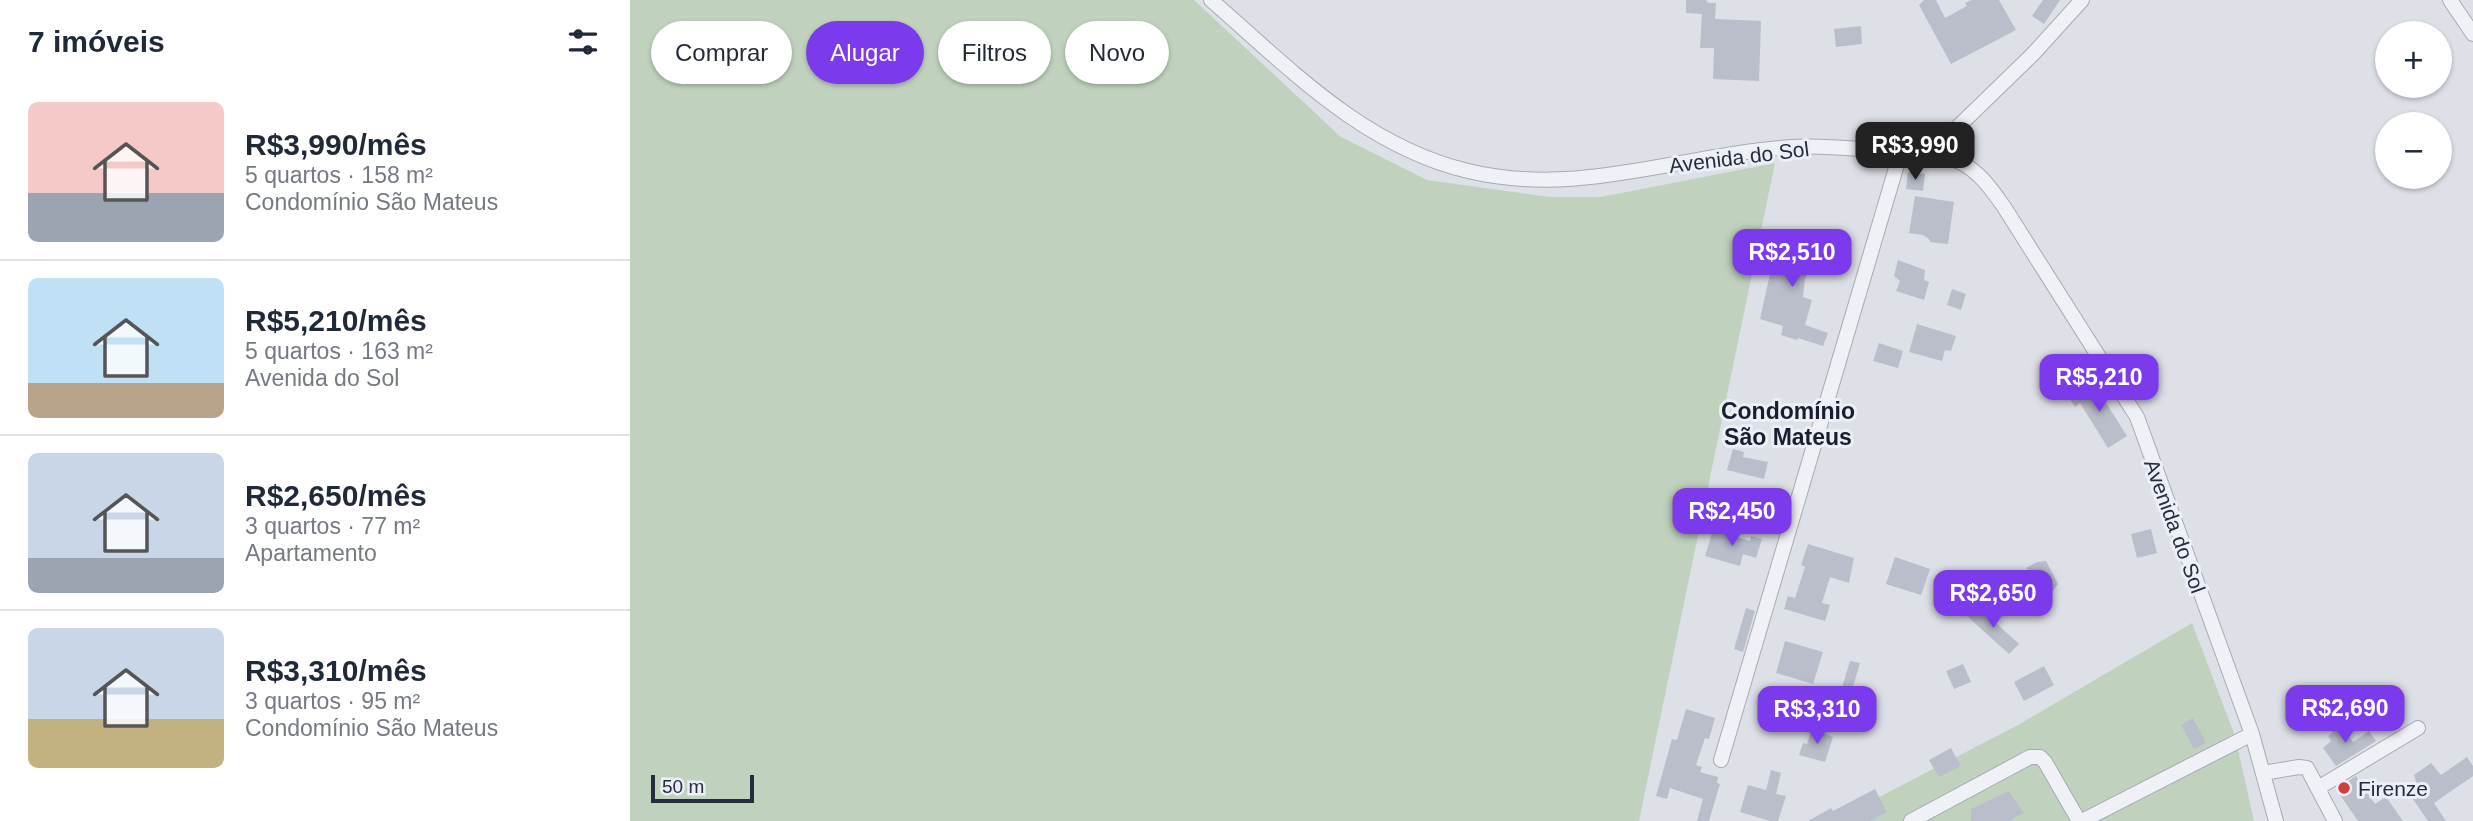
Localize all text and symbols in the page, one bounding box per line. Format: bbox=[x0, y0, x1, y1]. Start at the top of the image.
chip: Comprar bbox=[651, 21, 792, 84]
chip: Alugar bbox=[806, 21, 924, 84]
chip: Filtros bbox=[938, 21, 1051, 84]
chip: Novo bbox=[1065, 21, 1169, 84]
map controls bbox=[2375, 21, 2452, 189]
button: + bbox=[2375, 21, 2452, 98]
icon: filters bbox=[564, 23, 602, 61]
text: 7 imóveis bbox=[28, 25, 165, 58]
button: − bbox=[2375, 112, 2452, 189]
pin: R$3,990 bbox=[1850, 122, 1980, 182]
text: R$3,990/mês bbox=[245, 128, 427, 161]
icon: home bbox=[84, 130, 168, 214]
text: R$3,990 bbox=[1872, 132, 1958, 158]
street label: Avenida do Sol bbox=[1668, 137, 1810, 177]
text: 5 quartos · 158 m² bbox=[245, 162, 433, 188]
text: Condomínio São Mateus bbox=[245, 189, 498, 215]
pin: R$2,510 bbox=[1727, 230, 1857, 289]
text: R$2,510 bbox=[1749, 239, 1835, 265]
text: R$5,210/mês bbox=[245, 304, 427, 337]
icon: home bbox=[84, 306, 168, 390]
text: 5 quartos · 163 m² bbox=[245, 338, 433, 364]
pin: R$5,210 bbox=[2034, 354, 2164, 414]
text: R$5,210 bbox=[2056, 364, 2142, 390]
text: Avenida do Sol bbox=[245, 365, 399, 391]
district label: Condomínio São Mateus bbox=[1721, 398, 1855, 450]
street label: Avenida do Sol bbox=[2140, 456, 2210, 596]
text: R$2,650/mês bbox=[245, 479, 427, 512]
icon: home bbox=[84, 481, 168, 565]
pin: R$2,450 bbox=[1667, 489, 1797, 548]
text: R$2,450 bbox=[1689, 498, 1775, 524]
text: 3 quartos · 77 m² bbox=[245, 513, 420, 539]
text: Apartamento bbox=[245, 540, 377, 566]
pin: R$2,650 bbox=[1928, 570, 2058, 630]
text: R$2,650 bbox=[1950, 580, 2036, 606]
text: R$3,310/mês bbox=[245, 654, 427, 687]
icon: home bbox=[84, 656, 168, 740]
pin: R$3,310 bbox=[1752, 686, 1882, 746]
pin: R$2,690 bbox=[2280, 686, 2410, 745]
text: 3 quartos · 95 m² bbox=[245, 688, 420, 714]
text: R$2,690 bbox=[2302, 695, 2388, 721]
text: R$3,310 bbox=[1774, 696, 1860, 722]
text: Condomínio São Mateus bbox=[245, 715, 498, 741]
scale bar bbox=[651, 772, 754, 804]
text: 50 m bbox=[662, 776, 704, 797]
place label: Firenze bbox=[2358, 777, 2428, 800]
marker: Firenze bbox=[2336, 780, 2352, 796]

